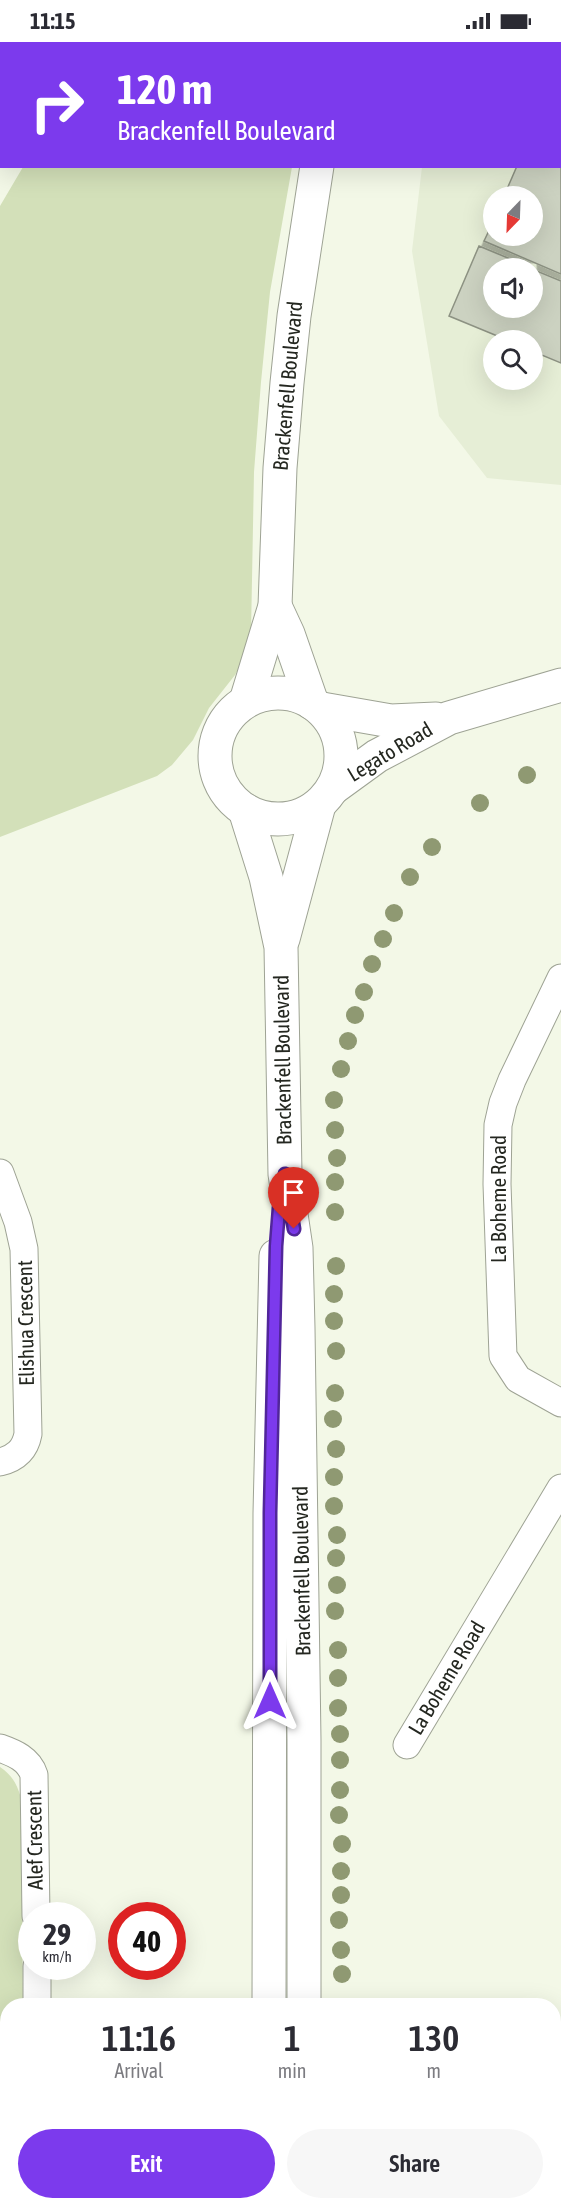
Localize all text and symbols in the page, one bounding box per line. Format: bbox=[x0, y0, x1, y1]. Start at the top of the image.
text: 11:15 bbox=[30, 8, 75, 34]
text: 120 m bbox=[117, 65, 212, 113]
icon: right bbox=[18, 66, 96, 144]
text: Brackenfell Boulevard bbox=[117, 115, 336, 146]
north arrow bbox=[483, 186, 543, 246]
map controls bbox=[483, 186, 543, 390]
button: sound bbox=[483, 258, 543, 318]
street label: Brackenfell Boulevard bbox=[268, 300, 306, 472]
button: search bbox=[483, 330, 543, 390]
street label: Legato Road bbox=[343, 716, 436, 786]
street label: Brackenfell Boulevard bbox=[269, 975, 295, 1145]
street label: La Boheme Road bbox=[486, 1135, 510, 1263]
pin bbox=[268, 1167, 319, 1229]
icon: arrive bbox=[277, 1176, 310, 1209]
street label: Elishua Crescent bbox=[12, 1260, 38, 1386]
street label: Brackenfell Boulevard bbox=[288, 1486, 314, 1656]
street label: La Boheme Road bbox=[403, 1616, 489, 1738]
position arrow bbox=[238, 1669, 302, 1733]
street label: Alef Crescent bbox=[21, 1790, 47, 1890]
speed limit sign: 40 bbox=[108, 1902, 186, 1980]
text: 29 bbox=[43, 1917, 71, 1951]
text: km/h bbox=[42, 1948, 72, 1965]
text: 11:16 bbox=[102, 2017, 176, 2059]
text: 1 bbox=[284, 2017, 301, 2059]
text: 130 bbox=[408, 2017, 459, 2059]
text: Arrival bbox=[114, 2059, 163, 2082]
text: min bbox=[278, 2059, 307, 2082]
text: m bbox=[427, 2059, 441, 2082]
button: Exit bbox=[18, 2129, 275, 2198]
button: Share bbox=[287, 2129, 543, 2198]

